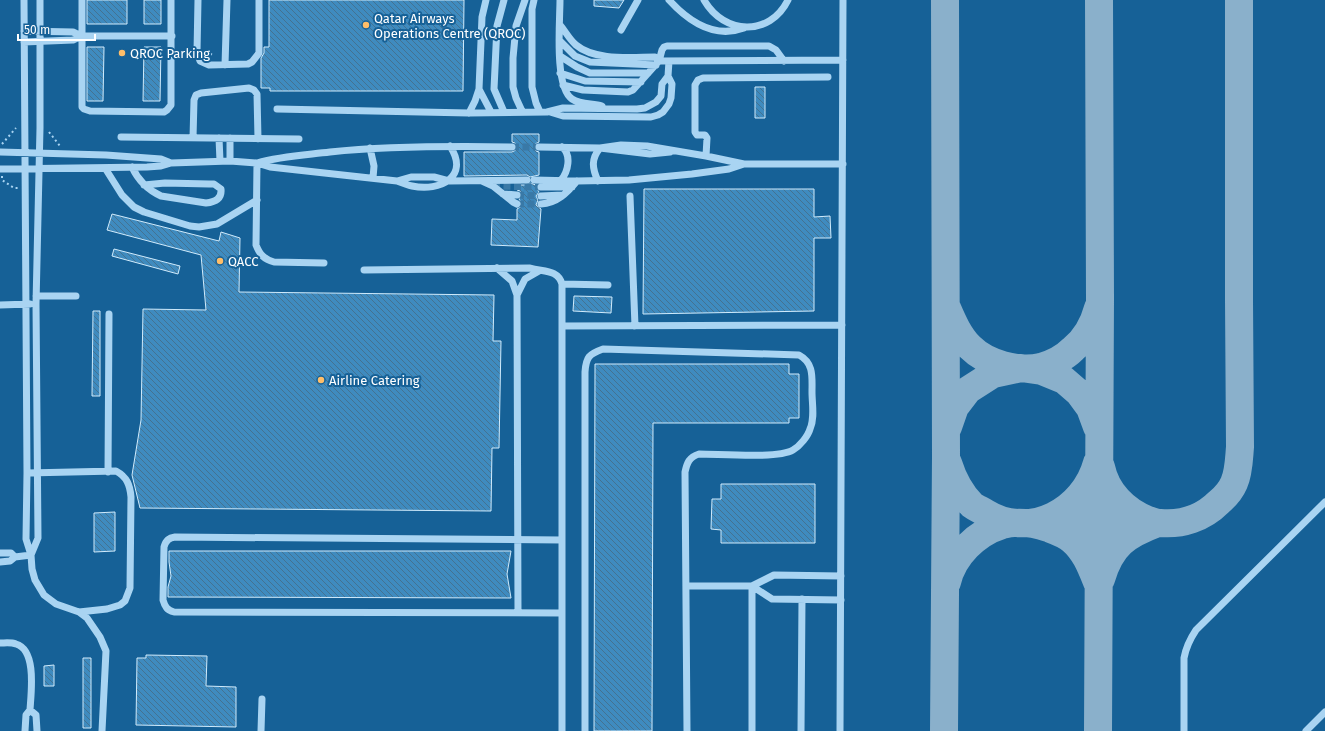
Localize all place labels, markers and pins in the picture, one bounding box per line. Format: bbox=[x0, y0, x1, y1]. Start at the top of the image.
place label: Qatar Airways Operations Centre (QROC) bbox=[374, 11, 526, 41]
marker: Qatar Airways Operations Centre (QROC) bbox=[361, 20, 371, 30]
place label: QROC Parking bbox=[130, 46, 210, 61]
marker: QROC Parking bbox=[117, 48, 127, 58]
place label: QACC bbox=[228, 254, 259, 269]
marker: QACC bbox=[215, 256, 225, 266]
place label: Airline Catering bbox=[329, 373, 420, 388]
marker: Airline Catering bbox=[316, 375, 326, 385]

